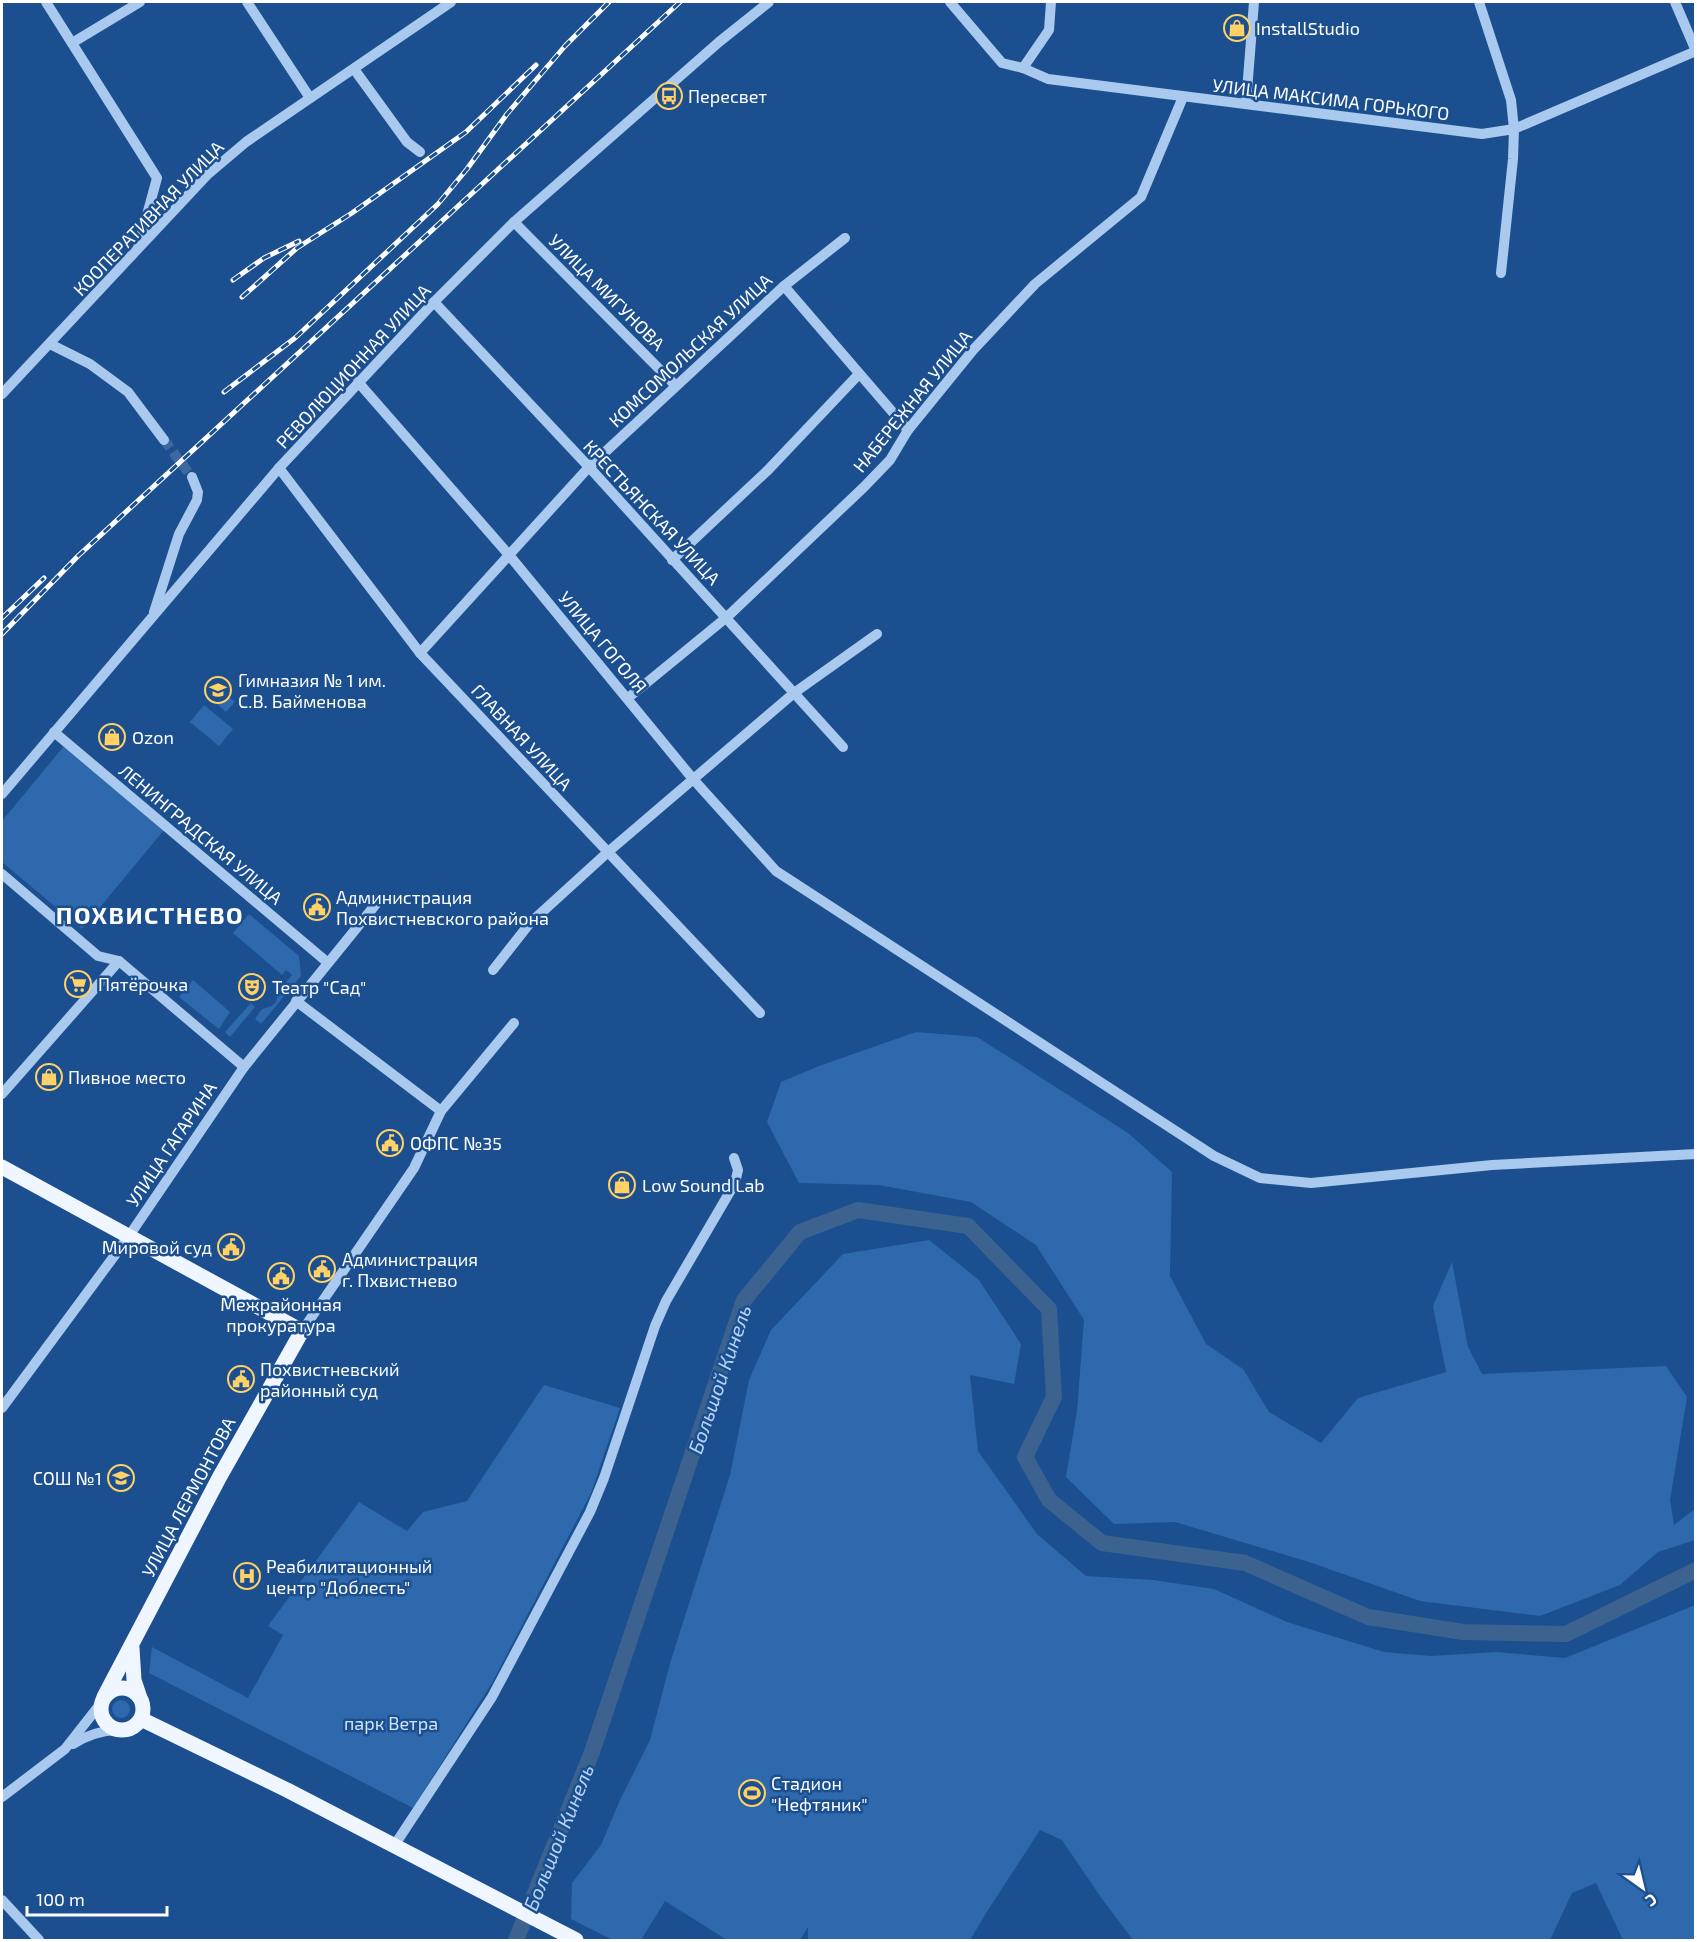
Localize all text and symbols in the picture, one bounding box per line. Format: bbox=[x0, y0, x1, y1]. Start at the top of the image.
shop icon: InstallStudio bbox=[1222, 13, 1252, 43]
place label: InstallStudio bbox=[1256, 17, 1360, 39]
street label: УЛИЦА МАКСИМА ГОРЬКОГО bbox=[1211, 74, 1451, 124]
bus stop icon: Пересвет bbox=[654, 81, 684, 111]
place label: Пересвет bbox=[688, 85, 767, 107]
street label: КООПЕРАТИВНАЯ УЛИЦА bbox=[68, 135, 228, 300]
street label: УЛИЦА МИГУНОВА bbox=[544, 229, 670, 355]
street label: КОМСОМОЛЬСКАЯ УЛИЦА bbox=[604, 268, 777, 431]
street label: РЕВОЛЮЦИОННАЯ УЛИЦА bbox=[271, 279, 435, 453]
street label: НАБЕРЕЖНАЯ УЛИЦА bbox=[848, 325, 977, 477]
street label: КРЕСТЬЯНСКАЯ УЛИЦА bbox=[579, 435, 725, 590]
street label: УЛИЦА ГОГОЛЯ bbox=[554, 587, 652, 697]
place label: Гимназия № 1 им. С.В. Байменова bbox=[238, 669, 386, 712]
school or university icon: Гимназия № 1 им. С.В. Байменова bbox=[203, 675, 233, 705]
street label: ГЛАВНАЯ УЛИЦА bbox=[467, 679, 577, 795]
shop icon: Ozon bbox=[97, 722, 127, 752]
place label: Ozon bbox=[132, 726, 174, 748]
street label: ЛЕНИНГРАДСКАЯ УЛИЦА bbox=[115, 759, 288, 909]
place label: Администрация Похвистневского района bbox=[336, 886, 549, 929]
public building icon: Администрация Похвистневского района bbox=[302, 892, 332, 922]
district label: ПОХВИСТНЕВО bbox=[56, 900, 244, 929]
supermarket icon: Пятёрочка bbox=[63, 969, 93, 999]
theatre icon: Театр "Сад" bbox=[237, 972, 267, 1002]
place label: Пятёрочка bbox=[98, 973, 188, 995]
place label: Театр "Сад" bbox=[272, 976, 366, 998]
shop icon: Пивное место bbox=[34, 1062, 64, 1092]
place label: Пивное место bbox=[68, 1066, 186, 1088]
street label: УЛИЦА ГАГАРИНА bbox=[121, 1077, 221, 1210]
public building icon: ОФПС №35 bbox=[375, 1128, 405, 1158]
place label: ОФПС №35 bbox=[410, 1132, 502, 1154]
shop icon: Low Sound Lab bbox=[607, 1170, 637, 1200]
place label: Low Sound Lab bbox=[642, 1174, 765, 1196]
public building icon: Мировой суд bbox=[216, 1232, 246, 1262]
place label: Мировой суд bbox=[102, 1236, 212, 1258]
place label: Администрация г. Пхвистнево bbox=[342, 1248, 478, 1291]
public building icon: Администрация г. Пхвистнево bbox=[307, 1254, 337, 1284]
public building icon: Межрайонная прокуратура bbox=[266, 1261, 296, 1291]
place label: Межрайонная прокуратура bbox=[220, 1293, 342, 1336]
water label: Большой Кинель bbox=[682, 1301, 756, 1457]
place label: Похвистневский районный суд bbox=[260, 1358, 400, 1401]
public building icon: Похвистневский районный суд bbox=[226, 1364, 256, 1394]
street label: УЛИЦА ЛЕРМОНТОВА bbox=[137, 1413, 240, 1581]
school or university icon: СОШ №1 bbox=[106, 1463, 136, 1493]
place label: СОШ №1 bbox=[33, 1467, 102, 1489]
place label: Реабилитационный центр "Доблесть" bbox=[266, 1555, 432, 1598]
hospital icon: Реабилитационный центр "Доблесть" bbox=[232, 1561, 262, 1591]
park label: парк Ветра bbox=[344, 1712, 438, 1734]
water label: Большой Кинель bbox=[518, 1760, 598, 1914]
place label: Стадион "Нефтяник" bbox=[771, 1772, 868, 1815]
sports icon: Стадион "Нефтяник" bbox=[737, 1778, 767, 1808]
north arrow bbox=[1613, 1858, 1673, 1918]
scale bar bbox=[27, 1879, 166, 1917]
text: 100 m bbox=[36, 1888, 85, 1910]
text: С bbox=[1642, 1890, 1661, 1911]

